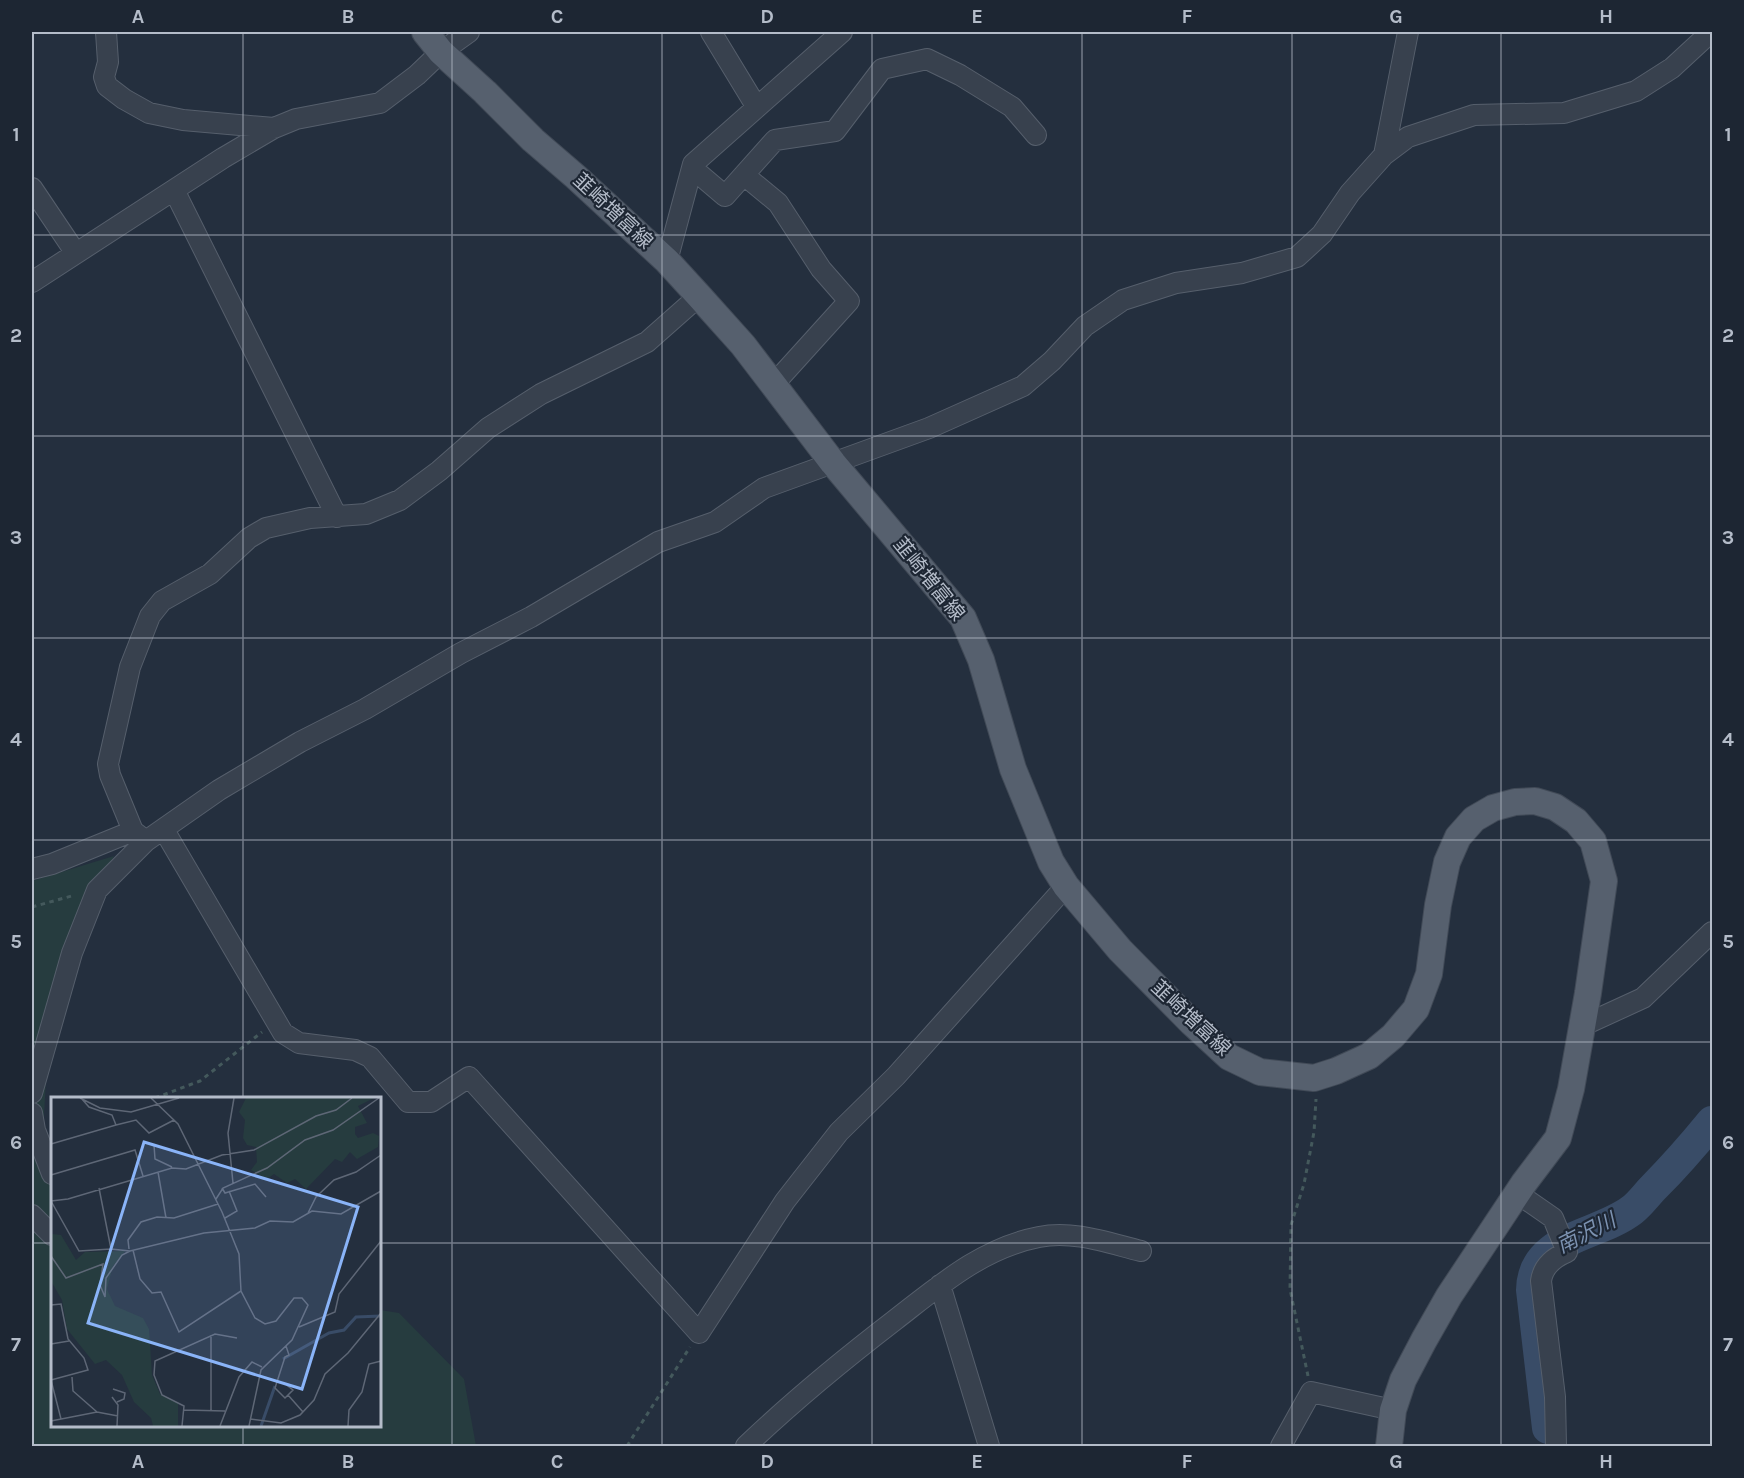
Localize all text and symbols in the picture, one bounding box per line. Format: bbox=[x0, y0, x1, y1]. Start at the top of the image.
text: A bbox=[132, 5, 145, 28]
text: B bbox=[342, 5, 354, 28]
text: C bbox=[551, 5, 563, 28]
text: D bbox=[760, 5, 774, 28]
text: E bbox=[971, 5, 983, 28]
text: F bbox=[1182, 5, 1193, 28]
text: G bbox=[1389, 5, 1403, 28]
text: H bbox=[1599, 5, 1613, 28]
text: 1 bbox=[12, 123, 20, 146]
text: 1 bbox=[1724, 123, 1732, 146]
street label: 韮崎増富線 bbox=[569, 168, 657, 254]
text: 2 bbox=[10, 324, 22, 347]
text: 2 bbox=[1722, 324, 1734, 347]
text: 3 bbox=[10, 526, 22, 549]
text: 3 bbox=[1722, 526, 1734, 549]
street label: 韮崎増富線 bbox=[889, 533, 969, 625]
text: 4 bbox=[10, 728, 22, 751]
text: 4 bbox=[1722, 728, 1734, 751]
text: 5 bbox=[10, 930, 22, 953]
text: 5 bbox=[1722, 930, 1734, 953]
street label: 韮崎増富線 bbox=[1147, 975, 1235, 1061]
inset map bbox=[51, 1097, 381, 1427]
text: 6 bbox=[10, 1131, 22, 1154]
text: 6 bbox=[1722, 1131, 1734, 1154]
water label: 南沢川 bbox=[1552, 1207, 1621, 1258]
text: 7 bbox=[11, 1333, 21, 1356]
text: 7 bbox=[1723, 1333, 1733, 1356]
text: A bbox=[132, 1450, 145, 1473]
text: B bbox=[342, 1450, 354, 1473]
text: C bbox=[551, 1450, 563, 1473]
text: D bbox=[760, 1450, 774, 1473]
text: E bbox=[971, 1450, 983, 1473]
text: F bbox=[1182, 1450, 1193, 1473]
text: G bbox=[1389, 1450, 1403, 1473]
text: H bbox=[1599, 1450, 1613, 1473]

